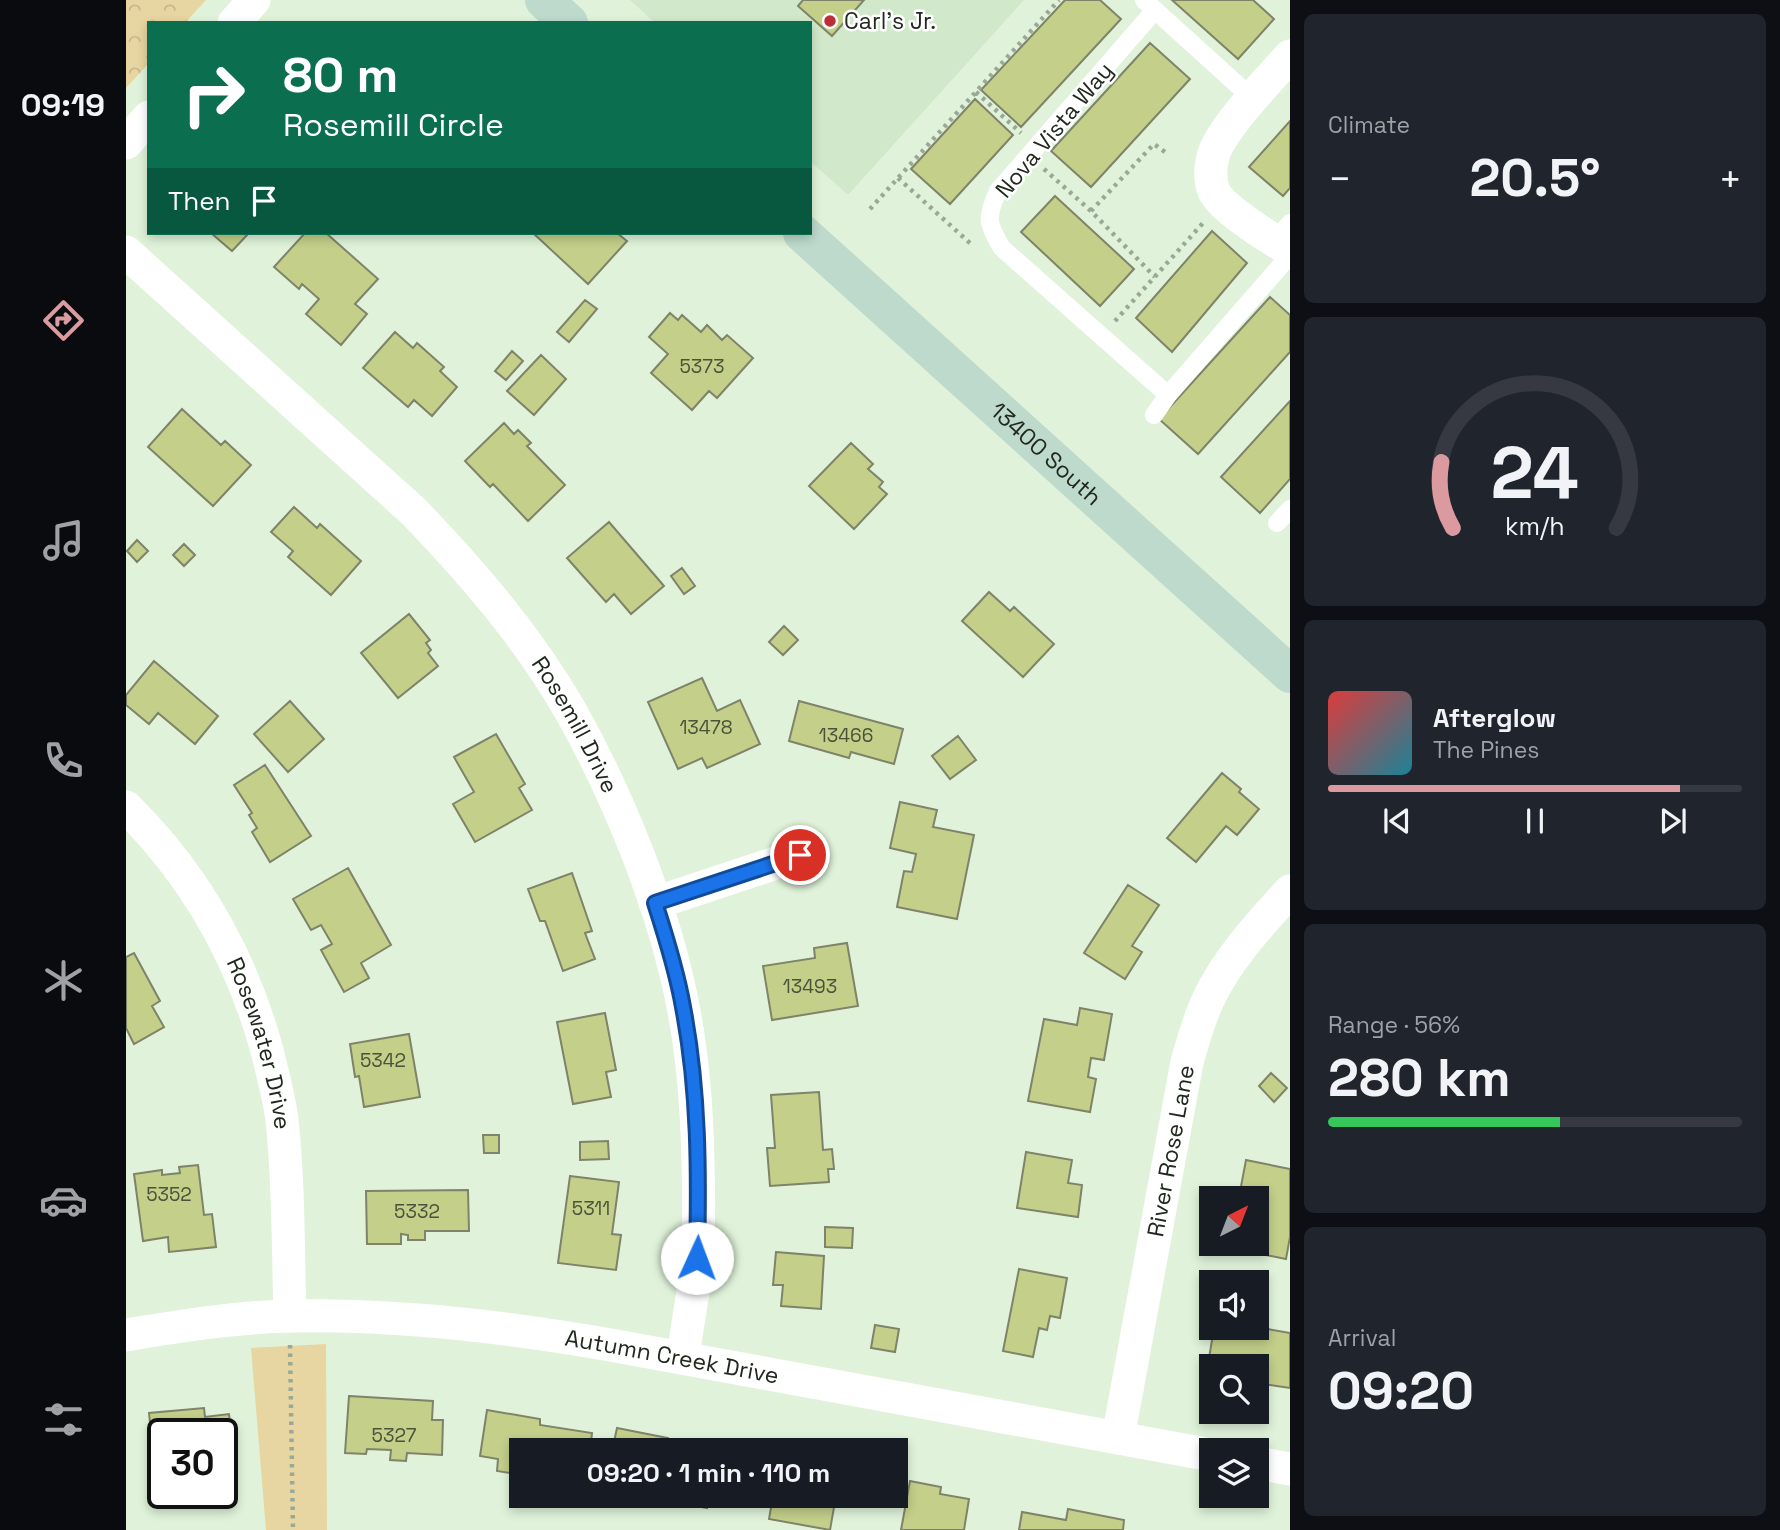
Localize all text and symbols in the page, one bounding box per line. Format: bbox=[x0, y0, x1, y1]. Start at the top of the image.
place label: Carl's Jr. bbox=[844, 6, 936, 36]
marker: Carl's Jr. bbox=[822, 13, 838, 29]
text: 80 m bbox=[283, 44, 398, 106]
icon: right bbox=[168, 49, 259, 140]
street label: Nova Vista Way bbox=[989, 56, 1119, 204]
text: 09:19 bbox=[21, 85, 105, 125]
text: Rosemill Circle bbox=[283, 105, 504, 145]
text: Climate bbox=[1328, 110, 1410, 140]
text: 20.5° bbox=[1469, 145, 1601, 211]
text: − bbox=[1328, 155, 1352, 203]
text: + bbox=[1718, 155, 1742, 203]
icon: arrive bbox=[245, 182, 283, 220]
text: Then bbox=[168, 184, 231, 218]
icon: directions bbox=[39, 296, 88, 345]
house number: 5373 bbox=[679, 354, 725, 379]
street label: 13400 South bbox=[984, 395, 1108, 512]
text: 24 bbox=[1491, 426, 1579, 519]
text: km/h bbox=[1505, 510, 1565, 542]
icon: music bbox=[39, 516, 88, 565]
street label: Rosemill Drive bbox=[525, 650, 625, 798]
text: Afterglow bbox=[1433, 701, 1556, 735]
house number: 13478 bbox=[679, 715, 733, 740]
house number: 13466 bbox=[819, 723, 873, 748]
text: The Pines bbox=[1433, 735, 1539, 765]
icon: phone bbox=[39, 736, 88, 785]
icon: previous bbox=[1378, 802, 1416, 840]
icon: pause bbox=[1516, 802, 1554, 840]
icon: next bbox=[1654, 802, 1692, 840]
pin bbox=[770, 825, 830, 885]
icon: arrive bbox=[781, 836, 819, 874]
street label: Rosewater Drive bbox=[220, 952, 298, 1131]
icon: climate bbox=[39, 956, 88, 1005]
house number: 13493 bbox=[783, 974, 837, 999]
text: Range · 56% bbox=[1328, 1010, 1460, 1040]
text: 280 km bbox=[1328, 1045, 1511, 1111]
house number: 5342 bbox=[360, 1048, 406, 1073]
street label: River Rose Lane bbox=[1140, 1062, 1201, 1239]
icon: car bbox=[39, 1176, 88, 1225]
house number: 5352 bbox=[146, 1182, 192, 1207]
north arrow bbox=[1199, 1186, 1269, 1256]
map controls bbox=[1199, 1186, 1269, 1508]
house number: 5311 bbox=[572, 1196, 610, 1221]
house number: 5332 bbox=[394, 1199, 440, 1224]
position arrow bbox=[660, 1221, 734, 1295]
button: sound bbox=[1199, 1270, 1269, 1340]
street label: Autumn Creek Drive bbox=[563, 1323, 781, 1391]
text: Arrival bbox=[1328, 1323, 1396, 1353]
button: search bbox=[1199, 1354, 1269, 1424]
text: 09:20 bbox=[1328, 1358, 1474, 1424]
icon: filters bbox=[39, 1395, 88, 1444]
speed limit sign: 30 bbox=[147, 1418, 238, 1509]
house number: 5327 bbox=[372, 1423, 417, 1448]
button: layers bbox=[1199, 1438, 1269, 1508]
text: 09:20 · 1 min · 110 m bbox=[587, 1456, 830, 1490]

